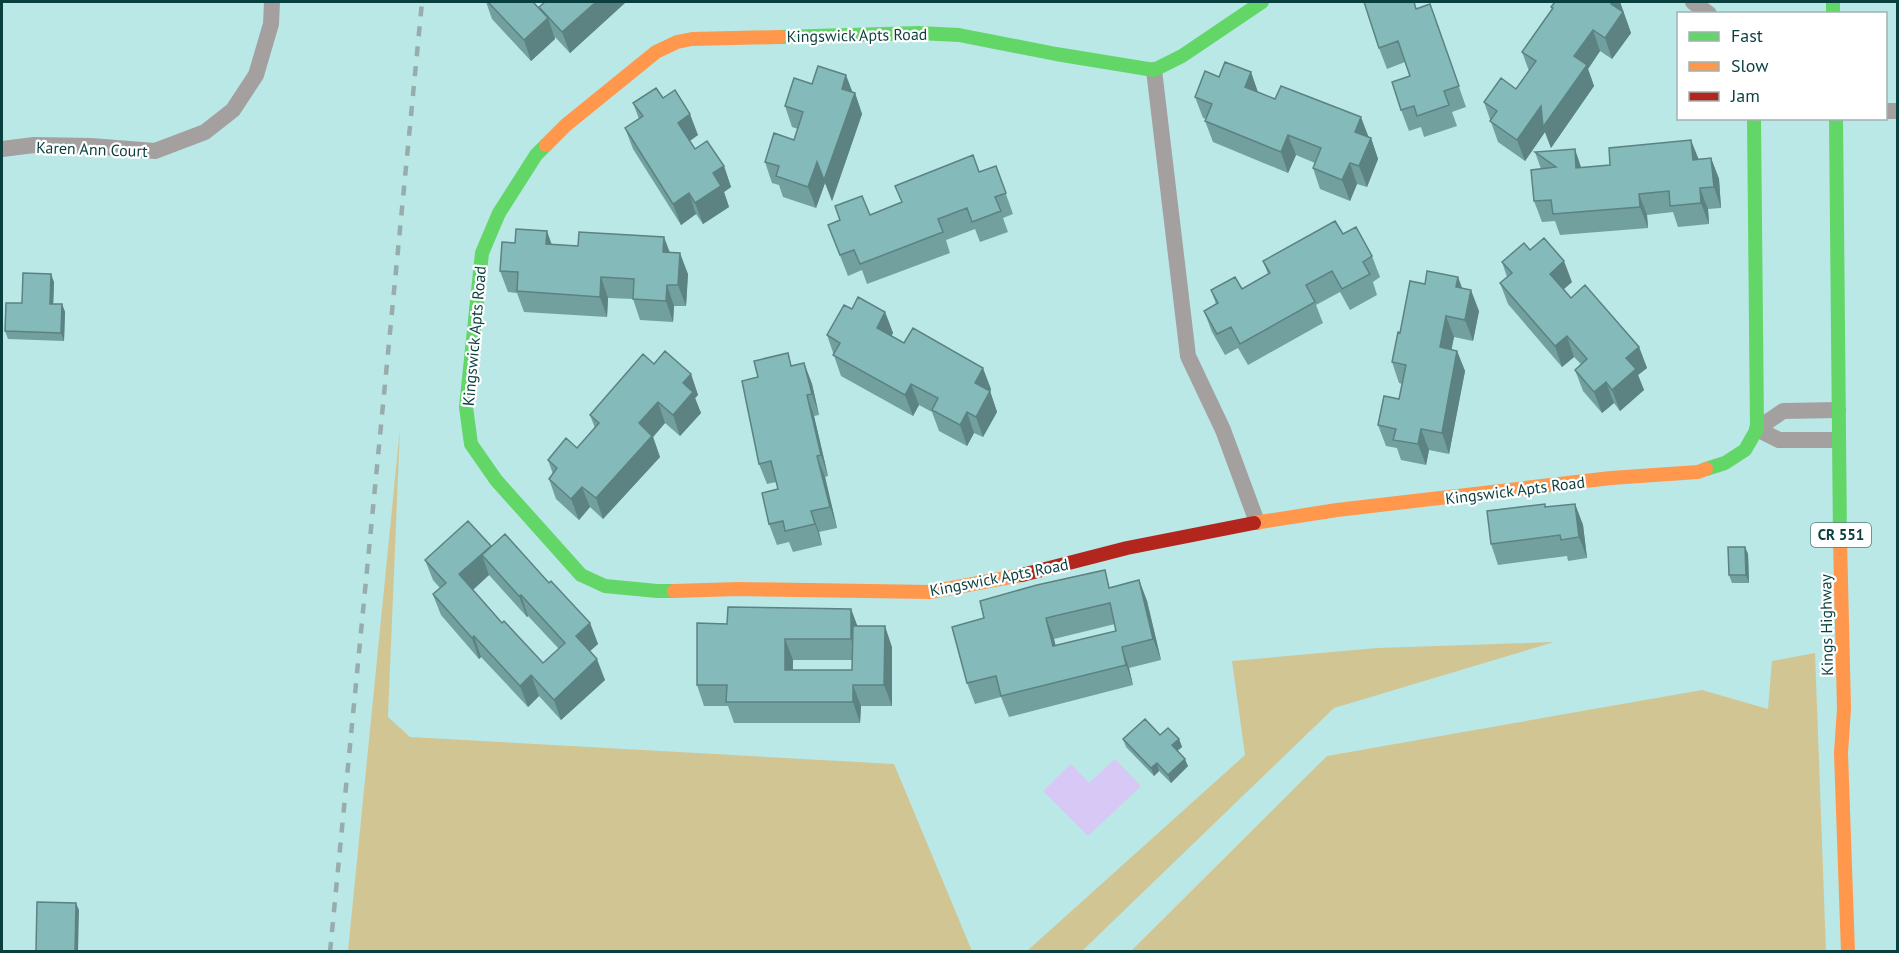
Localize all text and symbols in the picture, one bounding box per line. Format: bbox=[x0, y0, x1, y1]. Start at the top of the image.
legend bbox=[1677, 12, 1887, 120]
street label: Kingswick Apts Road bbox=[787, 24, 927, 46]
text: Fast bbox=[1731, 24, 1763, 47]
text: Slow bbox=[1731, 54, 1769, 77]
text: Jam bbox=[1730, 84, 1760, 107]
street label: Karen Ann Court bbox=[36, 137, 149, 161]
street label: Kingswick Apts Road bbox=[458, 265, 490, 407]
street label: Kingswick Apts Road bbox=[1444, 472, 1586, 508]
road number: CR 551 bbox=[1811, 523, 1871, 547]
street label: Kingswick Apts Road bbox=[928, 554, 1070, 600]
street label: Kings Highway bbox=[1815, 573, 1837, 676]

